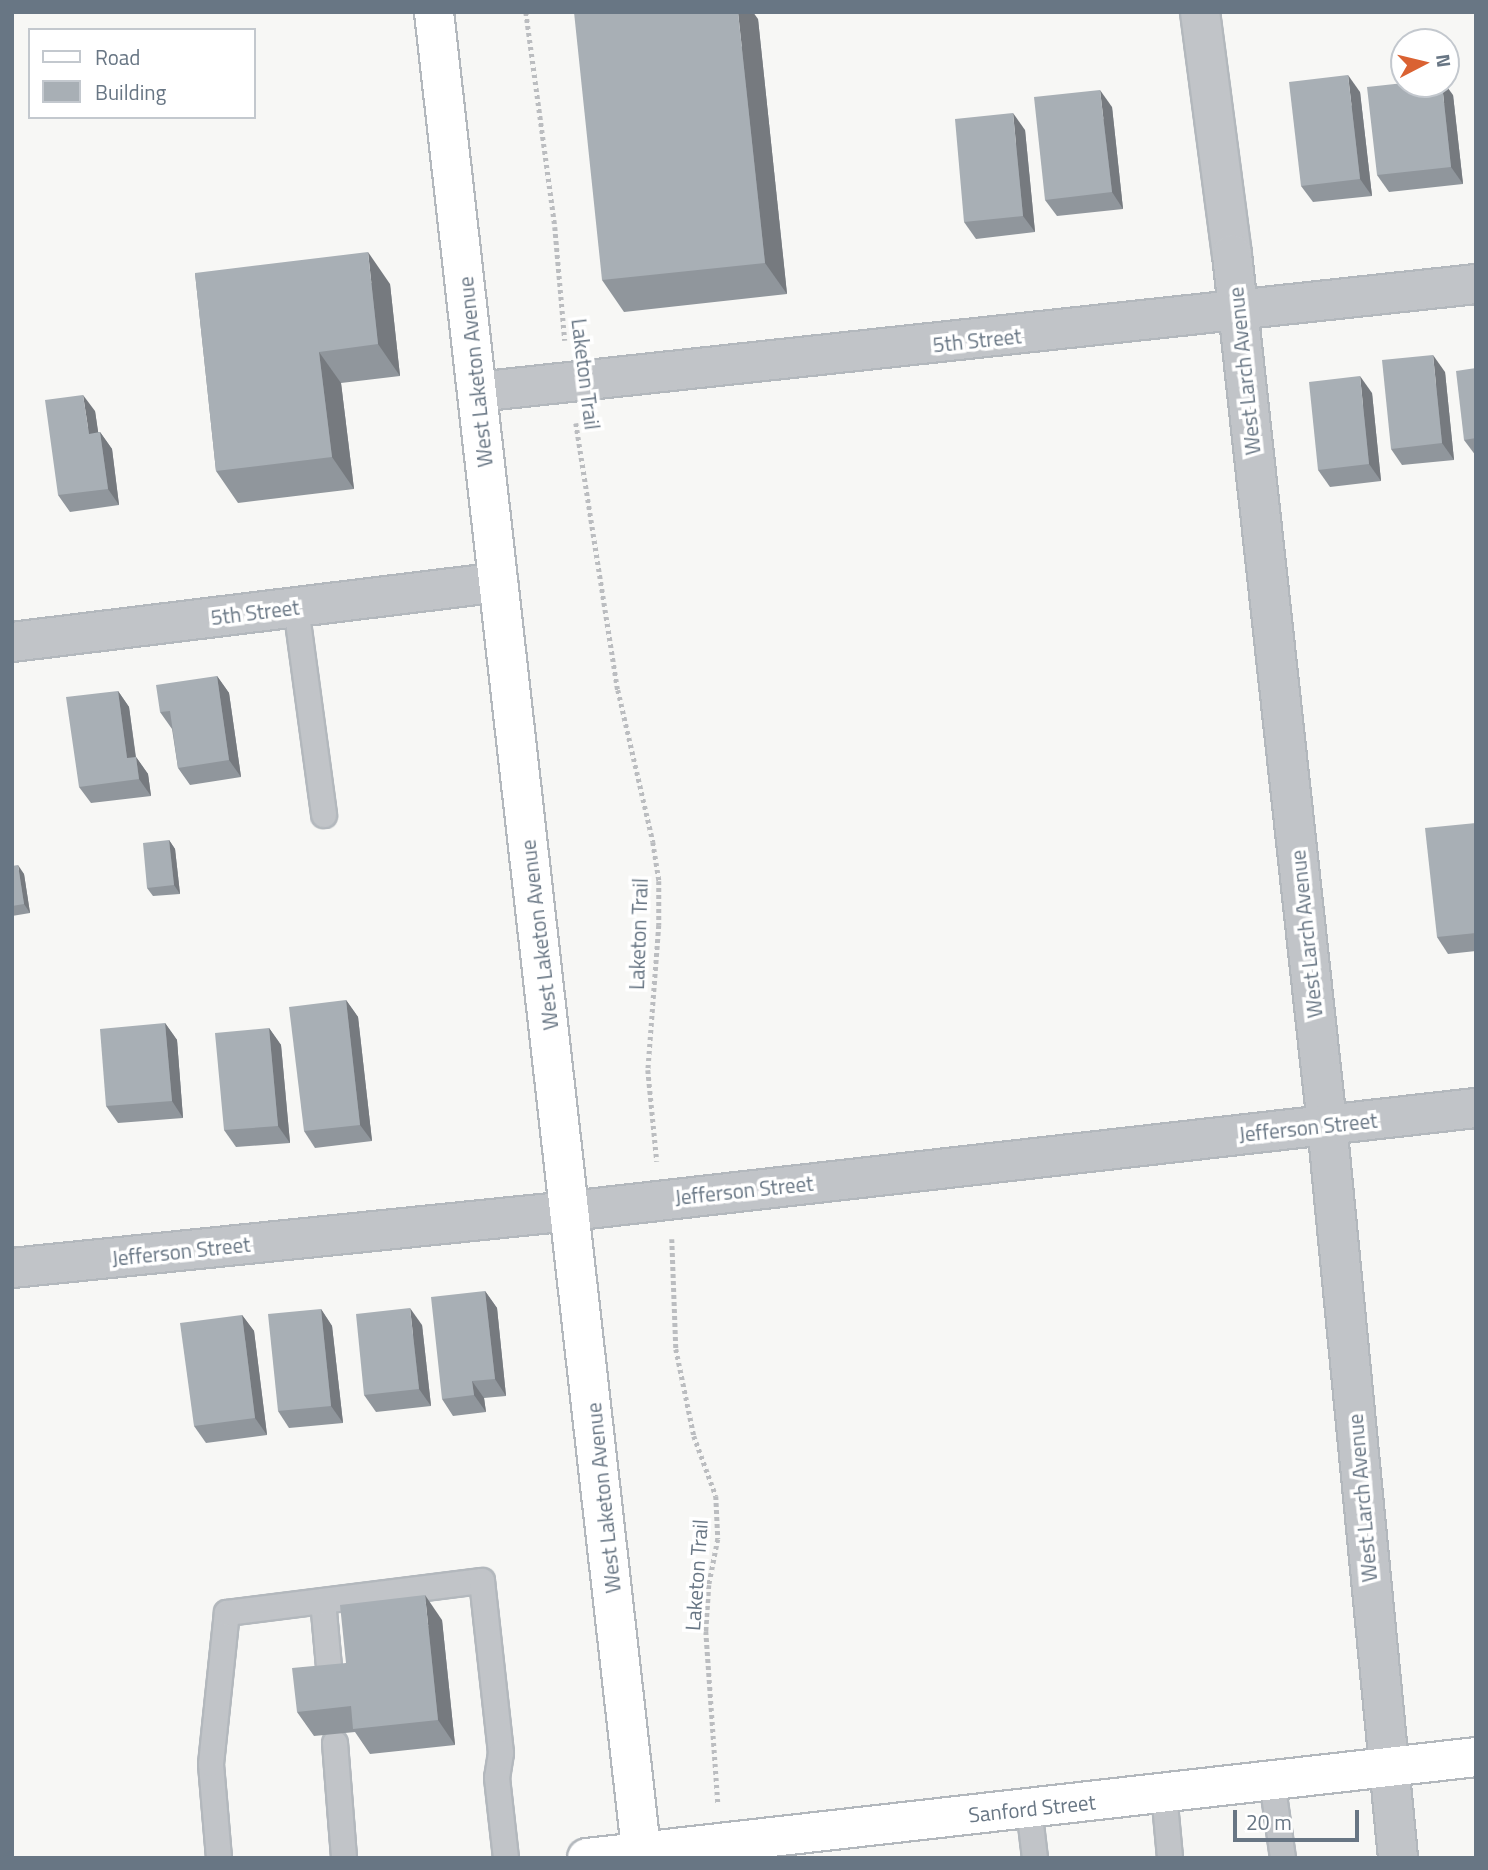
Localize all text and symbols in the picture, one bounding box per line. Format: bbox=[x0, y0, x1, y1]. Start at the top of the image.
legend bbox=[28, 28, 256, 119]
north arrow bbox=[1390, 28, 1460, 98]
text: Road bbox=[95, 41, 140, 73]
text: N bbox=[1429, 52, 1460, 69]
text: Building bbox=[95, 76, 166, 108]
street label: West Laketon Avenue bbox=[452, 275, 498, 469]
street label: West Larch Avenue bbox=[1223, 286, 1265, 456]
street label: Laketon Trail bbox=[567, 317, 605, 431]
street label: 5th Street bbox=[931, 323, 1023, 357]
street label: 5th Street bbox=[209, 594, 301, 630]
street label: West Laketon Avenue bbox=[515, 838, 563, 1032]
street label: West Larch Avenue bbox=[1285, 849, 1327, 1019]
street label: Laketon Trail bbox=[623, 878, 653, 990]
street label: Jefferson Street bbox=[1238, 1107, 1378, 1147]
street label: Jefferson Street bbox=[674, 1170, 814, 1210]
street label: Jefferson Street bbox=[111, 1231, 251, 1271]
street label: West Laketon Avenue bbox=[580, 1401, 626, 1595]
street label: West Larch Avenue bbox=[1342, 1413, 1382, 1583]
street label: Laketon Trail bbox=[680, 1518, 712, 1632]
street label: Sanford Street bbox=[967, 1789, 1097, 1827]
scale bar bbox=[1236, 1797, 1362, 1841]
text: 20 m bbox=[1246, 1806, 1292, 1838]

